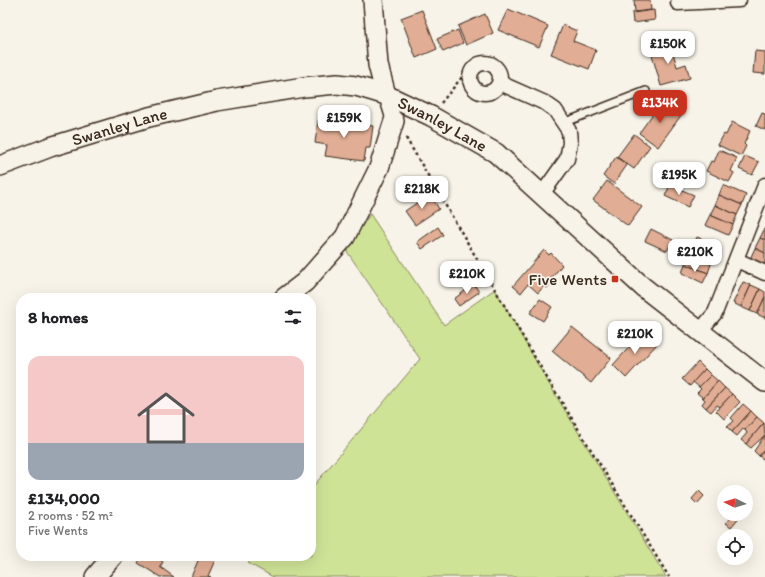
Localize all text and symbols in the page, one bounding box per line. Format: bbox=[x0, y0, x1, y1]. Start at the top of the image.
pin: £150K bbox=[640, 31, 696, 65]
text: £150K bbox=[650, 36, 686, 51]
pin: £134K bbox=[632, 90, 688, 124]
street label: Swanley Lane bbox=[395, 92, 491, 156]
text: £134K bbox=[642, 95, 678, 110]
street label: Swanley Lane bbox=[69, 103, 169, 150]
pin: £159K bbox=[316, 105, 372, 139]
text: £159K bbox=[327, 110, 361, 125]
pin: £195K bbox=[651, 162, 707, 196]
text: £195K bbox=[662, 167, 696, 182]
pin: £218K bbox=[394, 176, 450, 210]
text: £218K bbox=[404, 181, 440, 196]
pin: £210K bbox=[667, 239, 723, 273]
text: £210K bbox=[677, 244, 713, 259]
pin: £210K bbox=[439, 261, 495, 295]
text: £210K bbox=[449, 266, 485, 281]
place label: Five Wents bbox=[528, 269, 607, 289]
marker: Five Wents bbox=[610, 274, 620, 284]
icon: filters bbox=[282, 306, 304, 328]
text: 8 homes bbox=[28, 307, 88, 327]
pin: £210K bbox=[607, 321, 663, 355]
text: £210K bbox=[617, 326, 653, 341]
icon: home bbox=[130, 382, 202, 454]
north arrow bbox=[717, 485, 753, 521]
map controls bbox=[717, 485, 753, 565]
text: £134,000 bbox=[28, 488, 100, 508]
text: 2 rooms · 52 m² bbox=[28, 508, 113, 523]
text: Five Wents bbox=[28, 523, 88, 538]
button: locate bbox=[717, 529, 753, 565]

